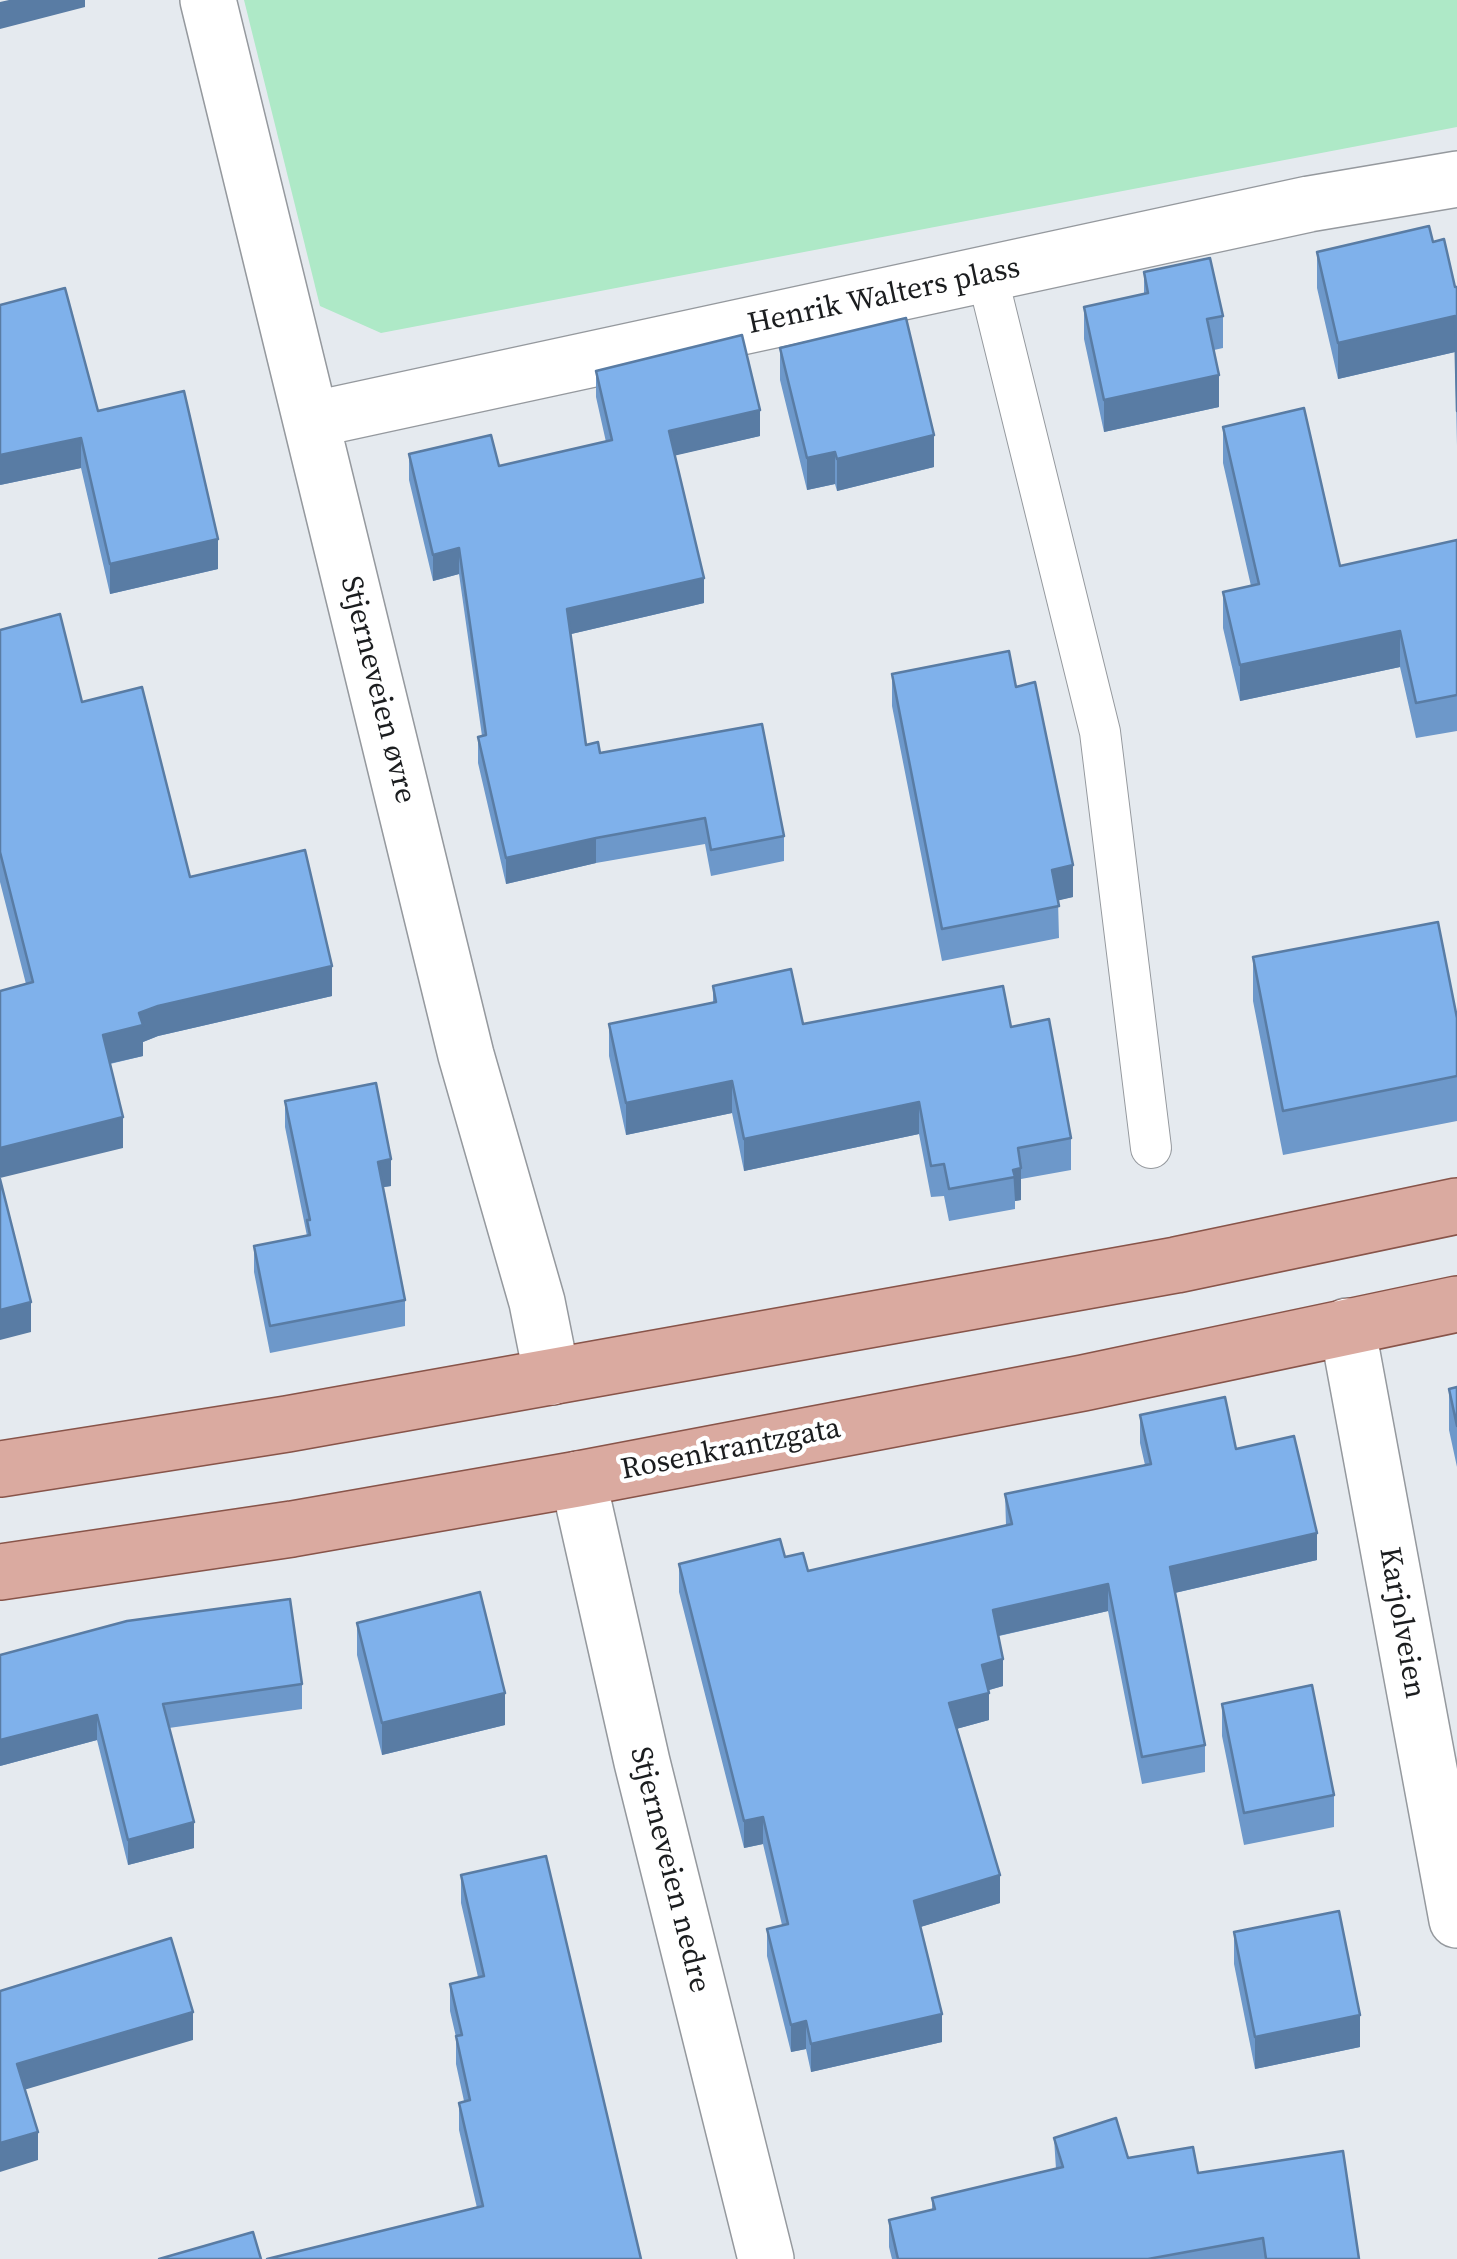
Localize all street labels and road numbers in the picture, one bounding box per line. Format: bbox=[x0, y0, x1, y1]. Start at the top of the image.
street label: Henrik Walters plass bbox=[745, 251, 1023, 343]
street label: Stjerneveien øvre bbox=[331, 573, 423, 807]
street label: Rosenkrantzgata bbox=[618, 1411, 844, 1489]
street label: Karjolveien bbox=[1370, 1545, 1432, 1701]
street label: Stjerneveien nedre bbox=[621, 1744, 717, 1996]

